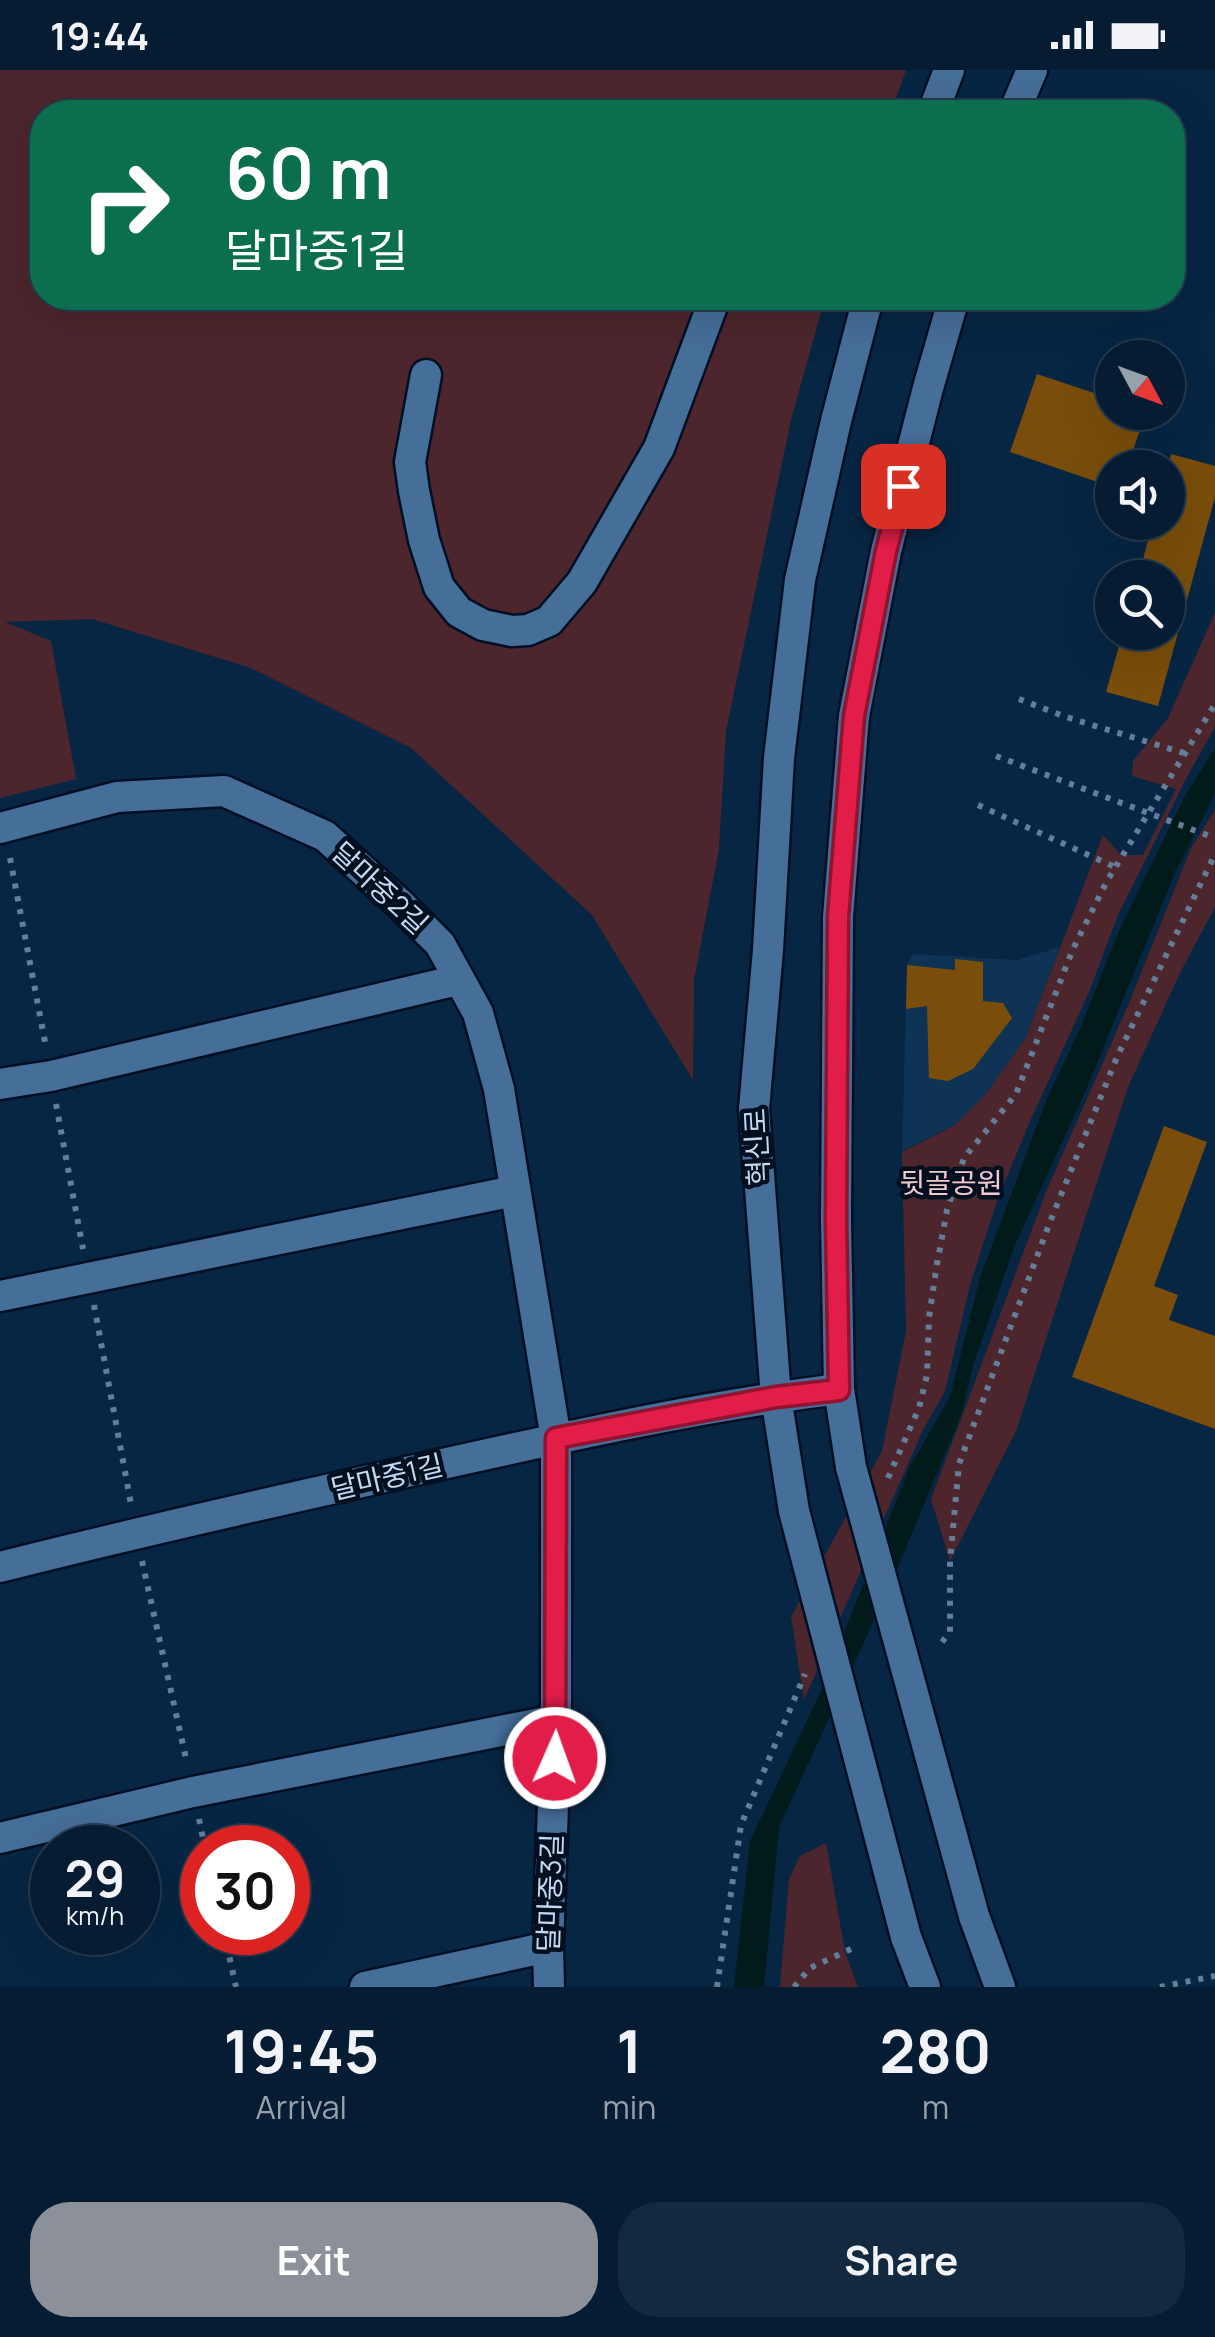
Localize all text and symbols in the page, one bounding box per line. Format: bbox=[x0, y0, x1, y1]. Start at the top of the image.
text: 19:44 bbox=[50, 9, 149, 61]
text: 60 m bbox=[225, 124, 392, 220]
icon: right bbox=[60, 140, 190, 270]
text: 달마중1길 bbox=[225, 219, 408, 281]
north arrow bbox=[1095, 340, 1185, 430]
map controls bbox=[1095, 340, 1185, 650]
pin bbox=[861, 444, 946, 529]
button: sound bbox=[1095, 450, 1185, 540]
icon: arrive bbox=[876, 459, 931, 514]
button: search bbox=[1095, 560, 1185, 650]
street label: 달마중2길 bbox=[324, 833, 437, 942]
street label: 혁신로 bbox=[735, 1107, 777, 1187]
park label: 뒷골공원 bbox=[899, 1163, 1003, 1201]
street label: 달마중1길 bbox=[327, 1445, 447, 1507]
position arrow bbox=[503, 1706, 607, 1810]
speed limit sign: 30 bbox=[180, 1825, 310, 1955]
street label: 달마중3길 bbox=[528, 1833, 570, 1953]
text: 29 bbox=[65, 1844, 125, 1912]
text: km/h bbox=[66, 1898, 124, 1933]
text: 19:45 bbox=[223, 2009, 379, 2091]
text: 1 bbox=[616, 2009, 643, 2091]
text: 280 bbox=[880, 2009, 992, 2091]
text: Arrival bbox=[256, 2085, 347, 2129]
text: min bbox=[603, 2085, 656, 2129]
text: m bbox=[922, 2085, 949, 2129]
button: Exit bbox=[30, 2202, 598, 2317]
button: Share bbox=[618, 2202, 1185, 2317]

